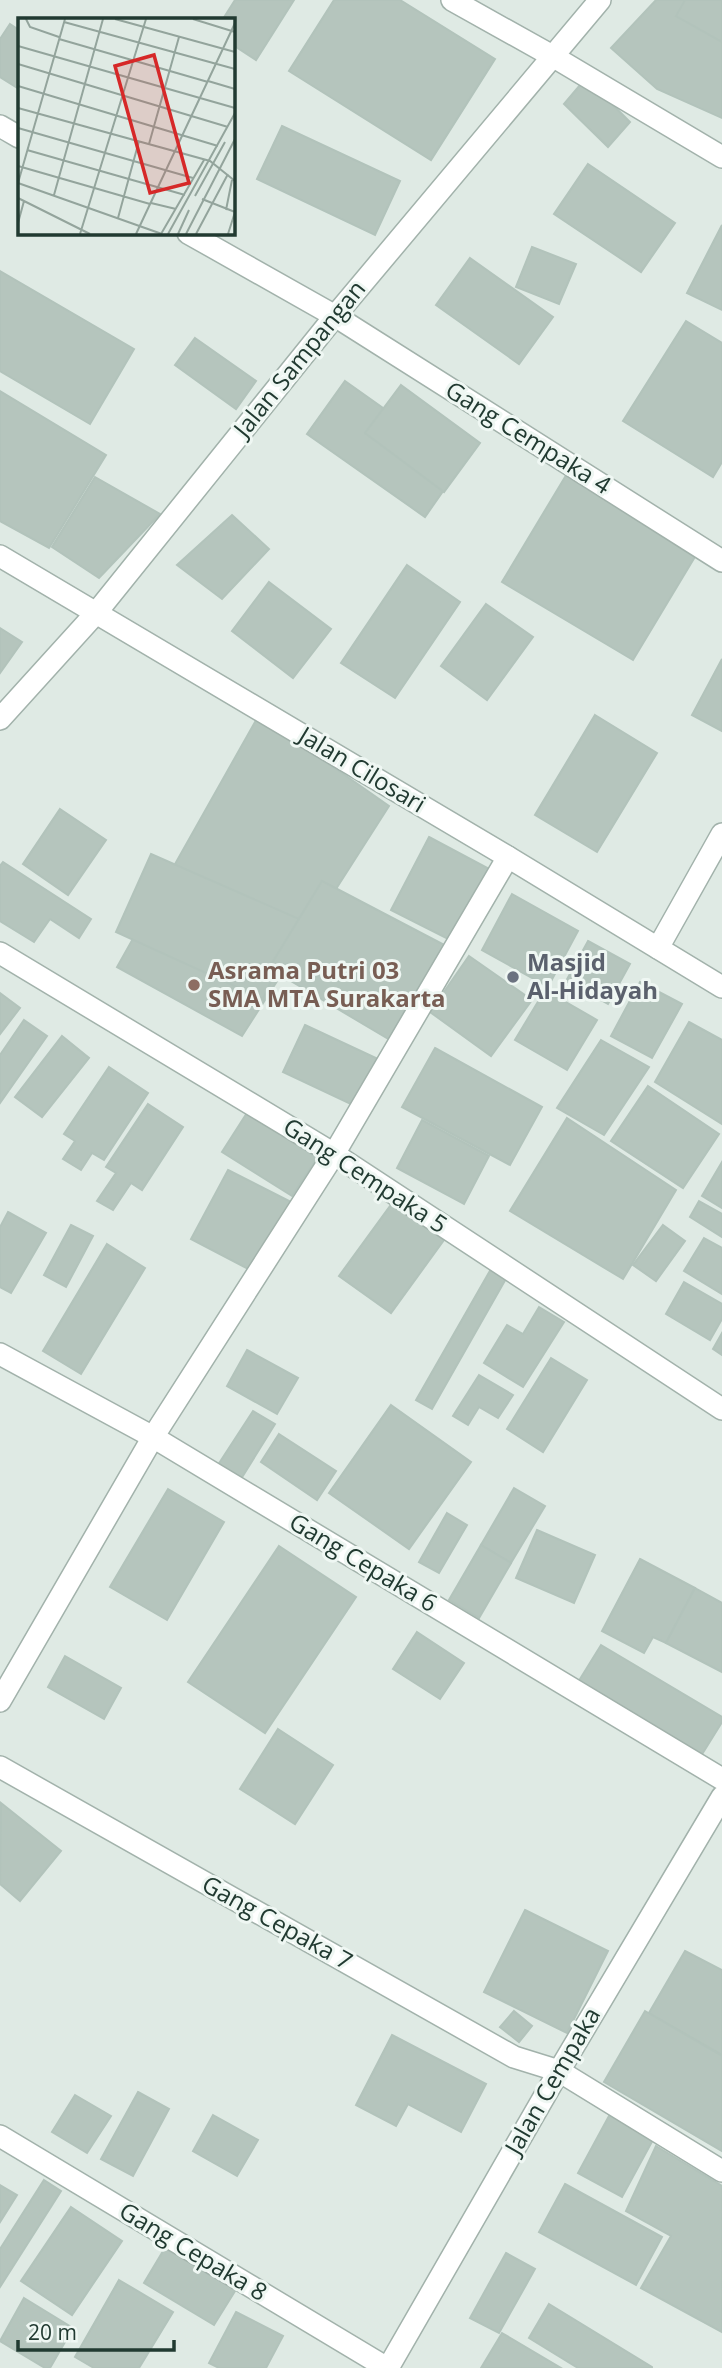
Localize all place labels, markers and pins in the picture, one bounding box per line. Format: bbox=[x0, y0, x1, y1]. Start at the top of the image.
place label: Masjid Al-Hidayah bbox=[527, 945, 658, 1006]
place label: Asrama Putri 03 SMA MTA Surakarta bbox=[208, 953, 446, 1014]
marker: Masjid Al-Hidayah bbox=[505, 969, 521, 985]
marker: Asrama Putri 03 SMA MTA Surakarta bbox=[186, 977, 202, 993]

